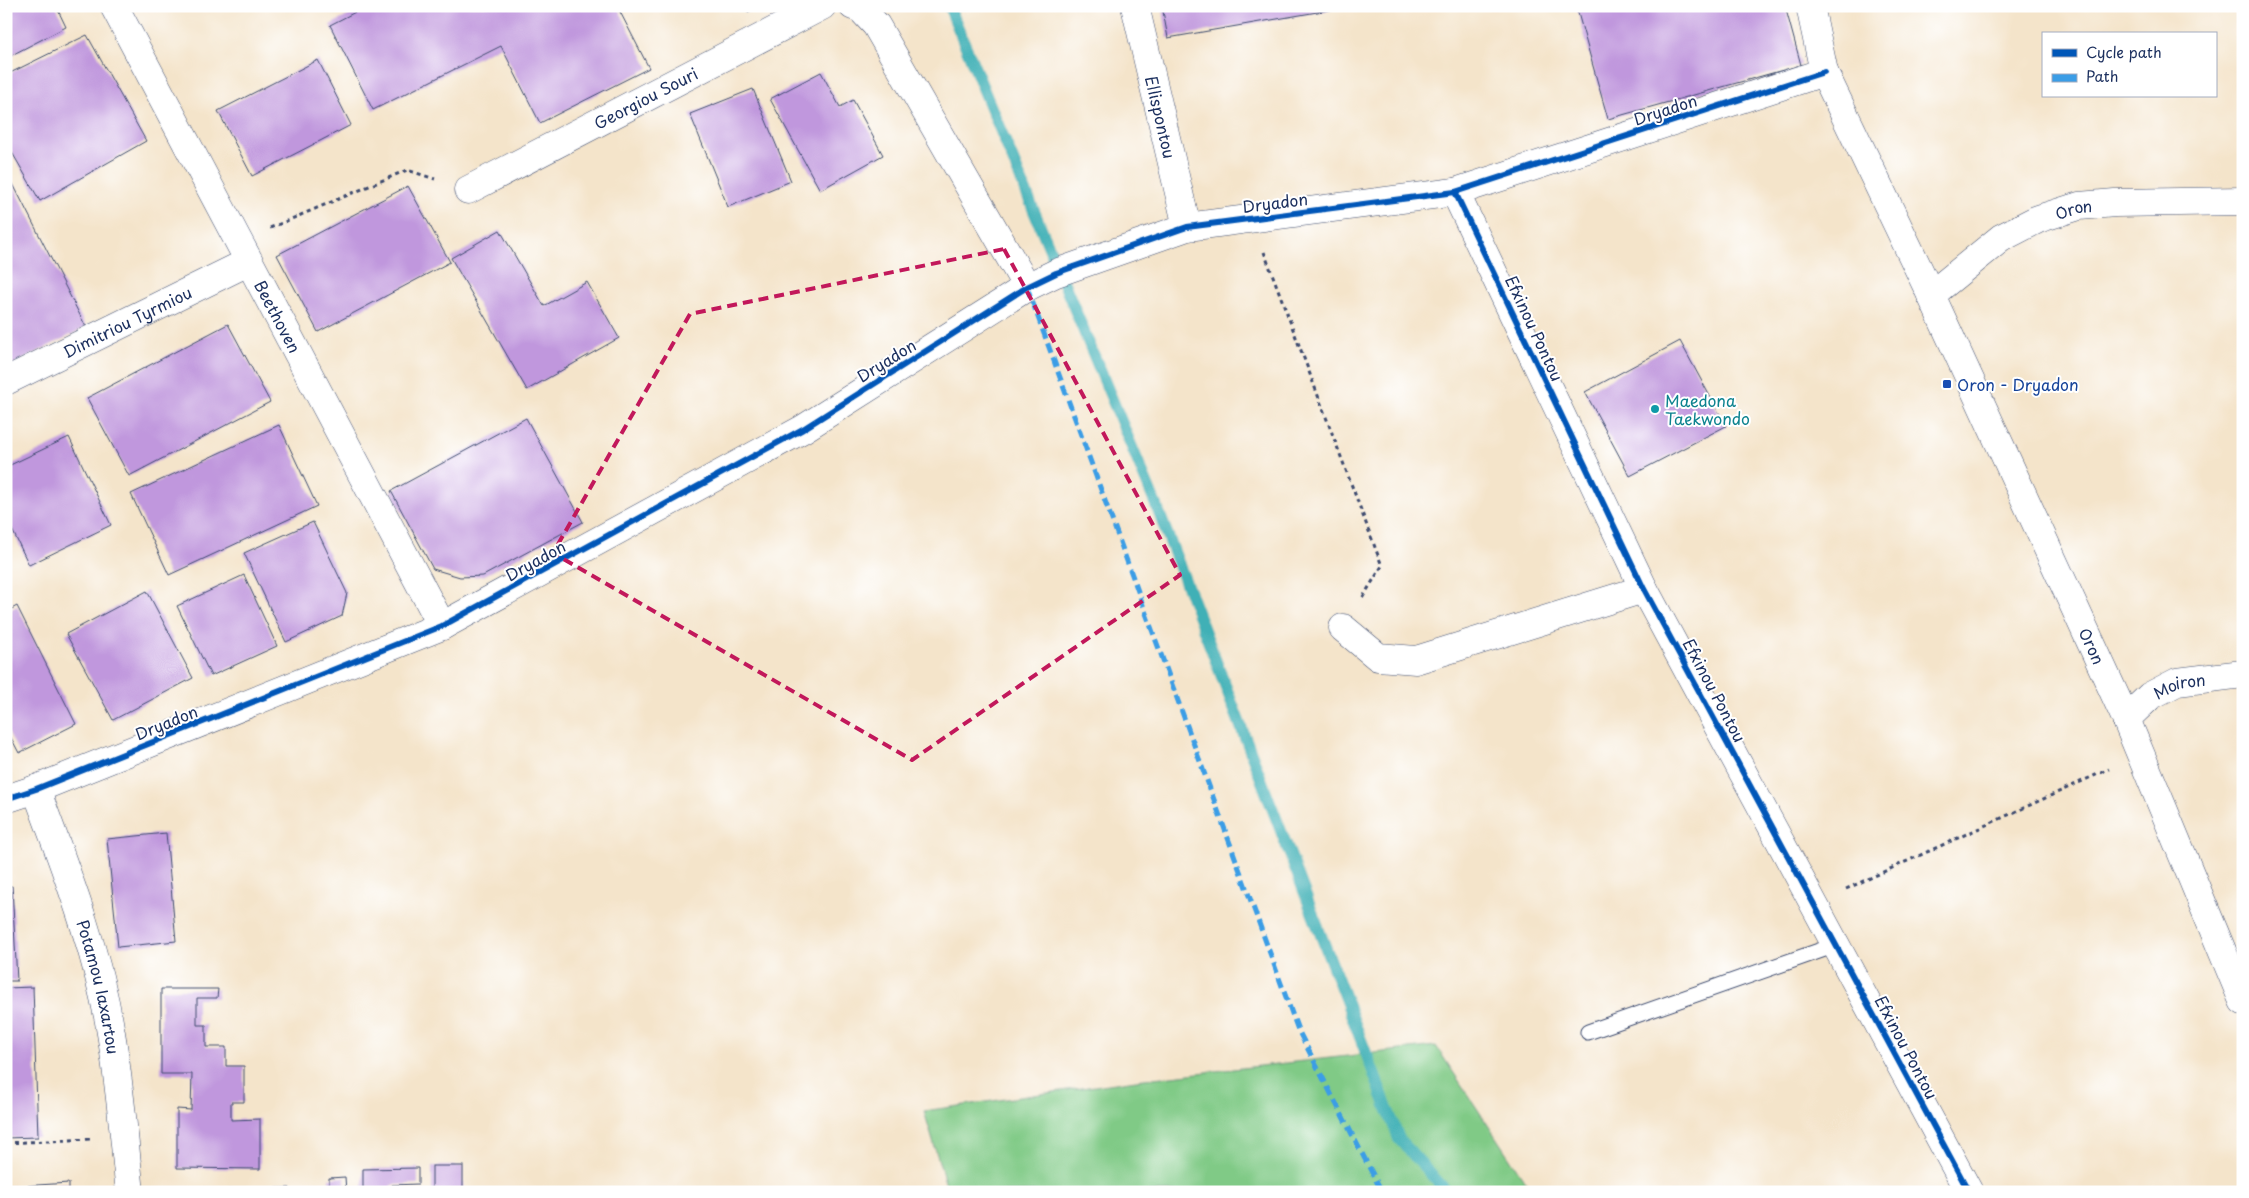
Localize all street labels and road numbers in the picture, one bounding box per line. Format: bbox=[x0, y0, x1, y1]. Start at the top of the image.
street label: Georgiou Souri bbox=[589, 61, 702, 135]
street label: Ellispontou bbox=[1140, 73, 1182, 161]
street label: Dryadon bbox=[1630, 87, 1700, 131]
street label: Dryadon bbox=[1241, 186, 1309, 218]
street label: Oron bbox=[2052, 193, 2093, 225]
street label: Efxinou Pontou bbox=[1500, 271, 1570, 385]
street label: Beethoven bbox=[249, 276, 307, 357]
street label: Dimitriou Tyrmiou bbox=[59, 280, 196, 363]
street label: Dryadon bbox=[852, 332, 920, 388]
street label: Dryadon bbox=[500, 534, 570, 586]
street label: Oron bbox=[2074, 624, 2111, 668]
street label: Efxinou Pontou bbox=[1678, 634, 1752, 746]
street label: Moiron bbox=[2149, 667, 2207, 704]
street label: Dryadon bbox=[131, 699, 201, 745]
street label: Potamou Iaxartou bbox=[71, 916, 126, 1056]
street label: Efxinou Pontou bbox=[1870, 991, 1944, 1103]

